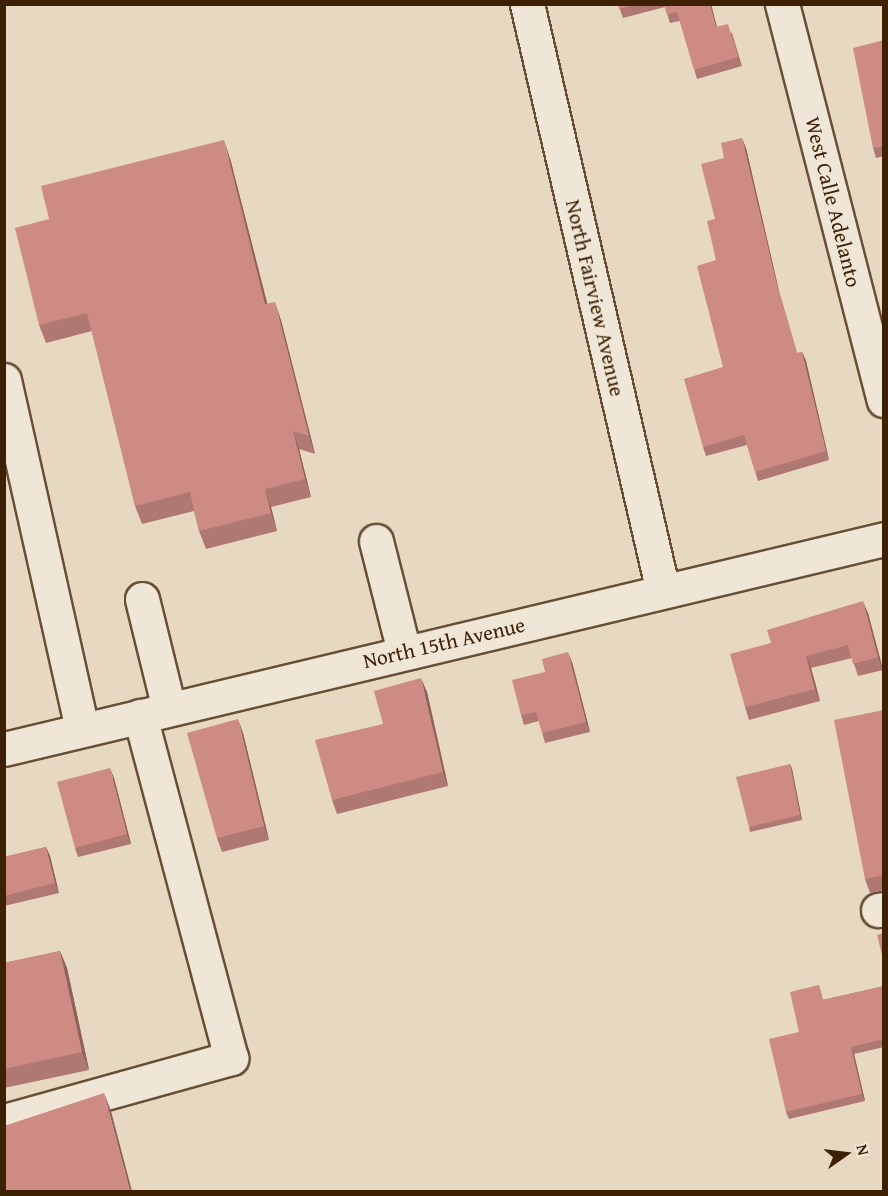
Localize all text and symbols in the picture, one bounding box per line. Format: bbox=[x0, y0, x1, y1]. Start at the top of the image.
street label: West Calle Adelanto bbox=[800, 114, 866, 290]
street label: North Fairview Avenue bbox=[560, 197, 630, 399]
street label: North 15th Avenue bbox=[361, 612, 527, 674]
north arrow bbox=[816, 1124, 876, 1184]
text: N bbox=[851, 1142, 876, 1158]

